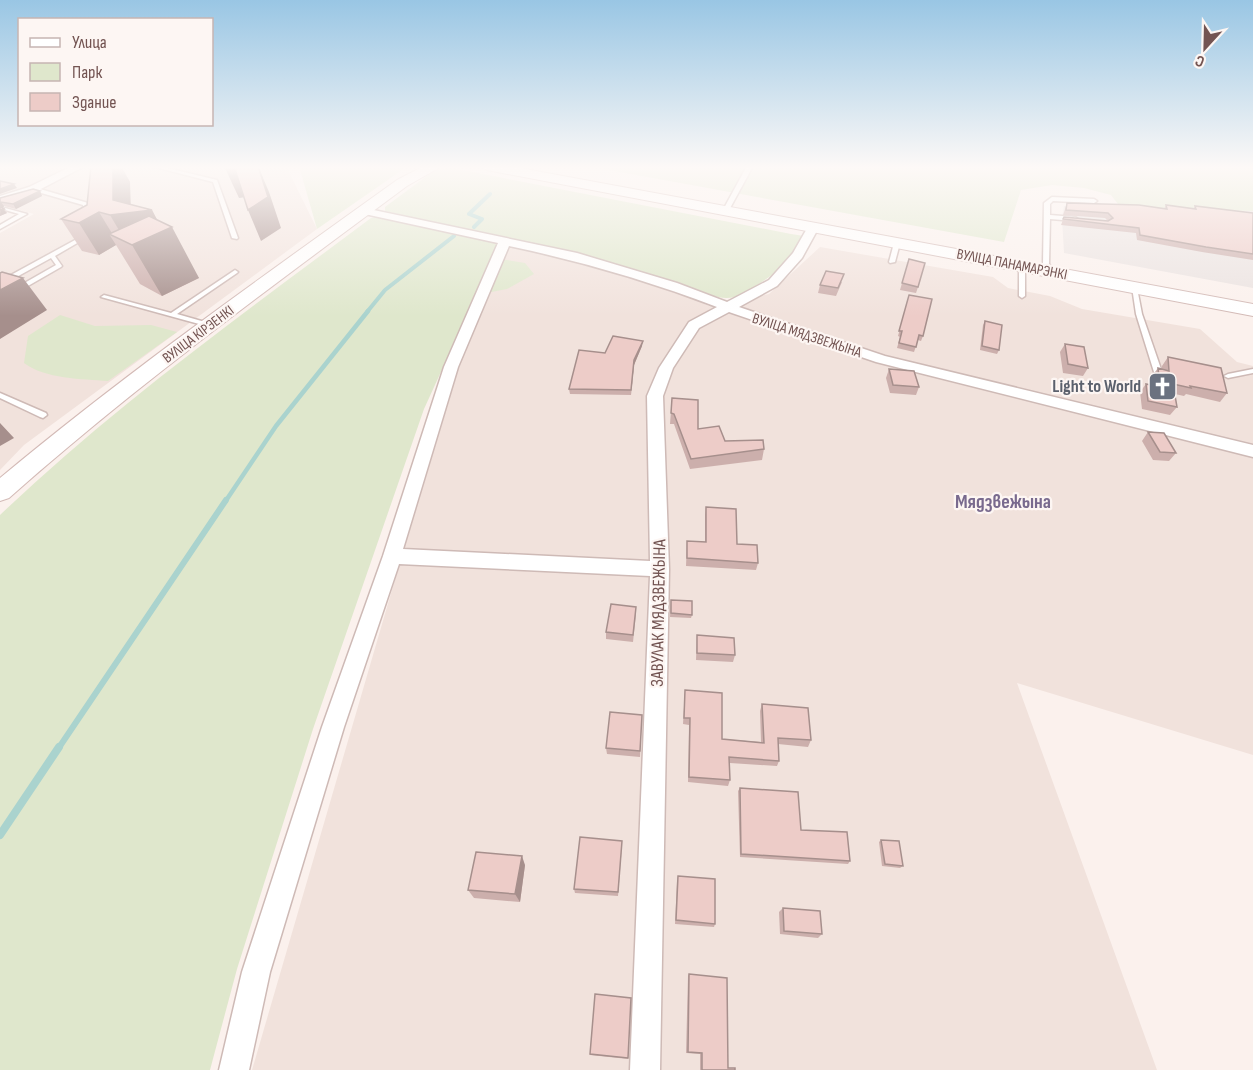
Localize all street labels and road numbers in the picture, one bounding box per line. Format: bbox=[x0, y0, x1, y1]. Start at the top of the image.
street label: ВУЛІЦА ПАНАМАРЭНКІ bbox=[955, 244, 1069, 285]
street label: ВУЛІЦА КІРЭЕНКІ bbox=[159, 301, 238, 367]
street label: ВУЛІЦА МЯДЗВЕЖЫНА bbox=[750, 309, 865, 362]
street label: ЗАВУЛАК МЯДЗВЕЖЫНА bbox=[647, 539, 670, 687]

